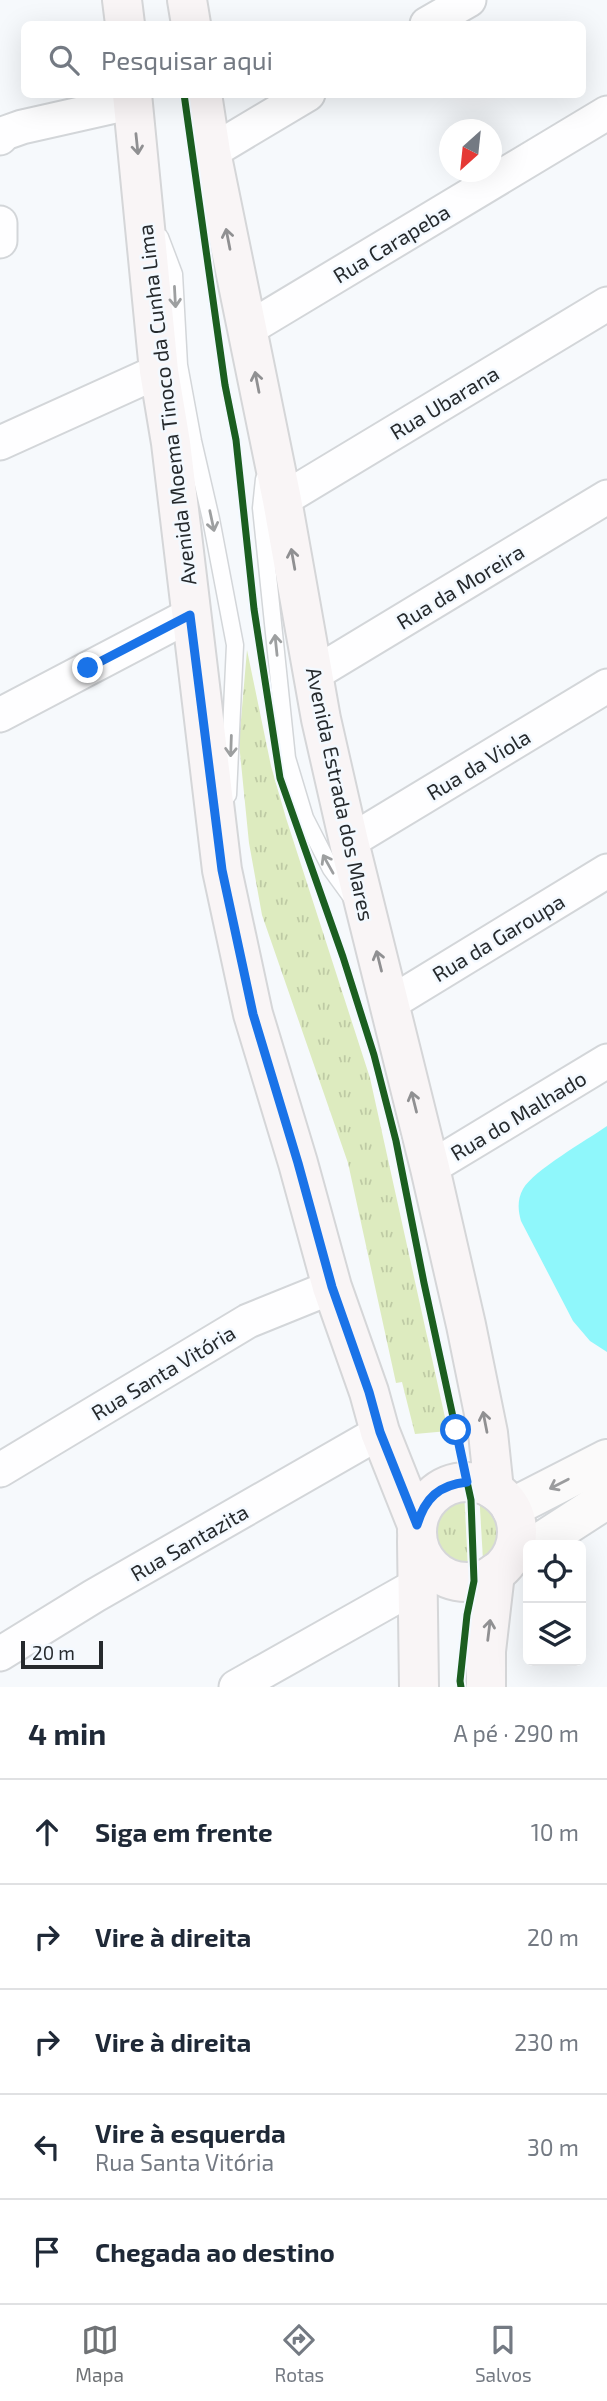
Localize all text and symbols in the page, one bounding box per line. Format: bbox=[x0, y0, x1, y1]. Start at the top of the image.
search box bbox=[21, 21, 586, 98]
icon: search bbox=[45, 41, 83, 79]
text: Pesquisar aqui bbox=[101, 44, 273, 75]
north arrow bbox=[439, 119, 502, 182]
one-way arrow bbox=[131, 132, 144, 155]
street label: Rua Carapeba bbox=[328, 198, 454, 288]
street label: Avenida Moema Tinoco da Cunha Lima bbox=[131, 223, 201, 587]
one-way arrow bbox=[221, 228, 235, 251]
one-way arrow bbox=[169, 285, 182, 308]
street label: Rua Ubarana bbox=[385, 360, 503, 444]
one-way arrow bbox=[250, 371, 263, 394]
one-way arrow bbox=[205, 509, 219, 532]
street label: Rua da Moreira bbox=[392, 538, 528, 634]
one-way arrow bbox=[286, 548, 299, 571]
one-way arrow bbox=[269, 634, 282, 657]
route end bbox=[72, 652, 103, 683]
street label: Avenida Estrada dos Mares bbox=[302, 665, 380, 923]
street label: Rua da Viola bbox=[422, 723, 534, 805]
one-way arrow bbox=[225, 735, 238, 758]
one-way arrow bbox=[321, 854, 335, 874]
street label: Rua da Garoupa bbox=[427, 888, 569, 986]
one-way arrow bbox=[372, 950, 385, 973]
street label: Rua do Malhado bbox=[446, 1065, 590, 1165]
one-way arrow bbox=[407, 1091, 420, 1114]
street label: Rua Santa Vitória bbox=[87, 1319, 239, 1425]
one-way arrow bbox=[478, 1411, 492, 1434]
route start bbox=[440, 1414, 471, 1445]
one-way arrow bbox=[549, 1477, 570, 1491]
street label: Rua Santazita bbox=[126, 1498, 252, 1586]
map controls bbox=[523, 1540, 586, 1666]
button: locate bbox=[523, 1540, 586, 1603]
button: layers bbox=[523, 1603, 586, 1666]
one-way arrow bbox=[482, 1619, 495, 1642]
scale bar bbox=[21, 1638, 103, 1670]
text: 20 m bbox=[32, 1641, 75, 1664]
text: 4 min bbox=[28, 1715, 106, 1751]
text: A pé · 290 m bbox=[454, 1719, 579, 1747]
icon: ahead bbox=[28, 1813, 66, 1851]
text: Siga em frente bbox=[95, 1816, 273, 1847]
text: 10 m bbox=[531, 1818, 579, 1846]
icon: right bbox=[28, 1918, 66, 1956]
text: Vire à direita bbox=[95, 1921, 251, 1952]
text: 20 m bbox=[527, 1923, 579, 1951]
icon: right bbox=[28, 2023, 66, 2061]
text: Vire à direita bbox=[95, 2026, 251, 2057]
text: 230 m bbox=[514, 2028, 579, 2056]
text: Vire à esquerda bbox=[95, 2117, 286, 2148]
icon: left bbox=[28, 2128, 66, 2166]
text: 30 m bbox=[527, 2133, 579, 2161]
text: Rua Santa Vitória bbox=[95, 2148, 274, 2176]
icon: arrive bbox=[28, 2233, 66, 2271]
text: Chegada ao destino bbox=[95, 2236, 335, 2267]
tab: Mapa bbox=[75, 2321, 124, 2386]
tab: Rotas bbox=[275, 2321, 324, 2386]
tab: Salvos bbox=[475, 2321, 532, 2386]

